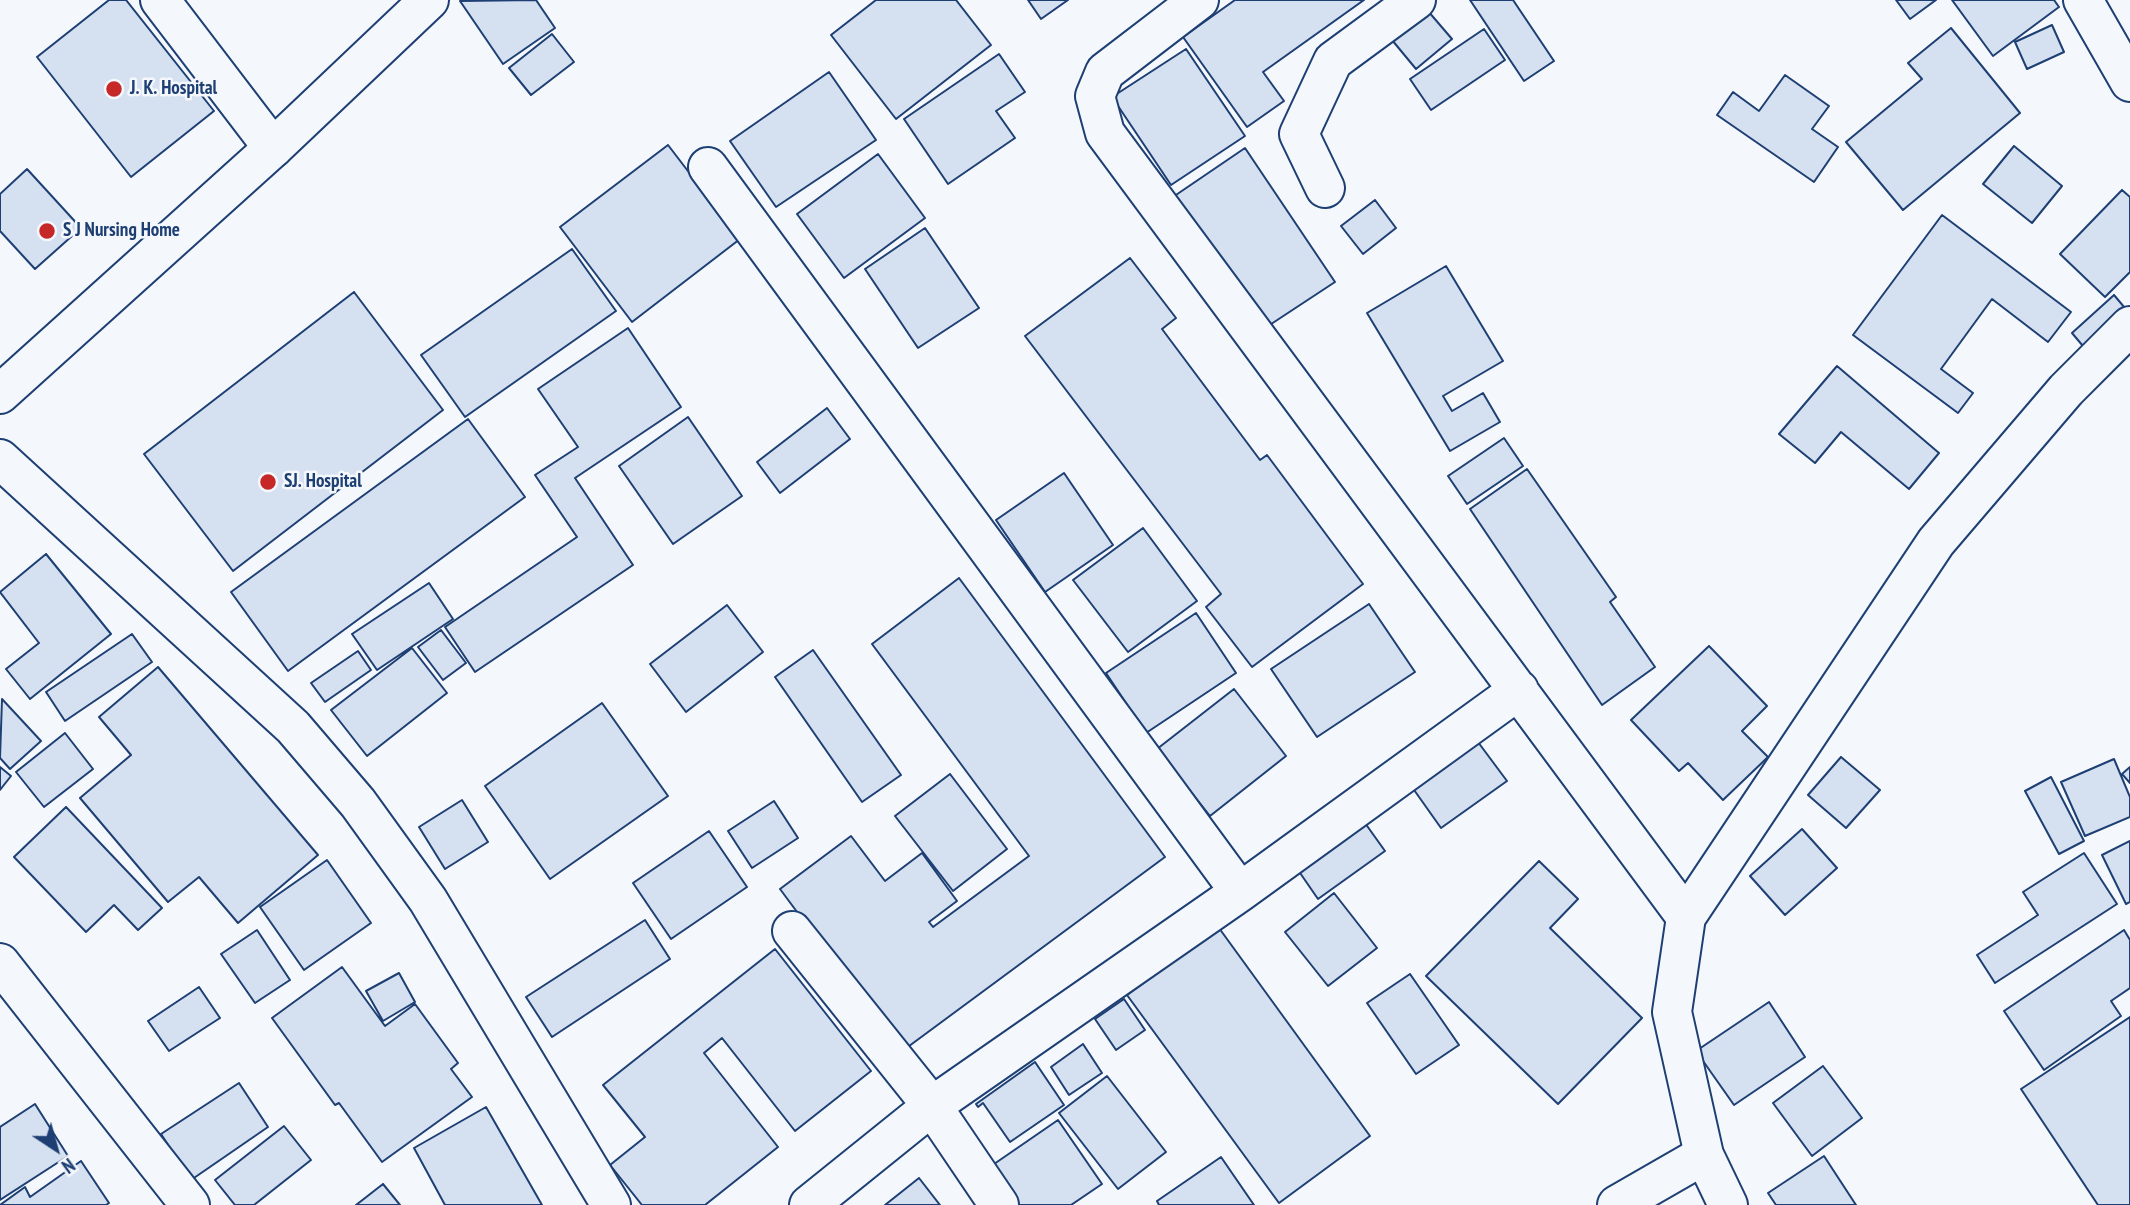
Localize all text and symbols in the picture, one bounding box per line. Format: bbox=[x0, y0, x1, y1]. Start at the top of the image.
place label: J. K. Hospital bbox=[130, 78, 217, 100]
marker: J. K. Hospital bbox=[104, 79, 124, 99]
place label: S J Nursing Home bbox=[63, 220, 180, 242]
marker: S J Nursing Home bbox=[37, 221, 57, 241]
place label: SJ. Hospital bbox=[284, 471, 362, 493]
marker: SJ. Hospital bbox=[258, 472, 278, 492]
north arrow bbox=[21, 1114, 91, 1184]
text: N bbox=[57, 1153, 80, 1179]

